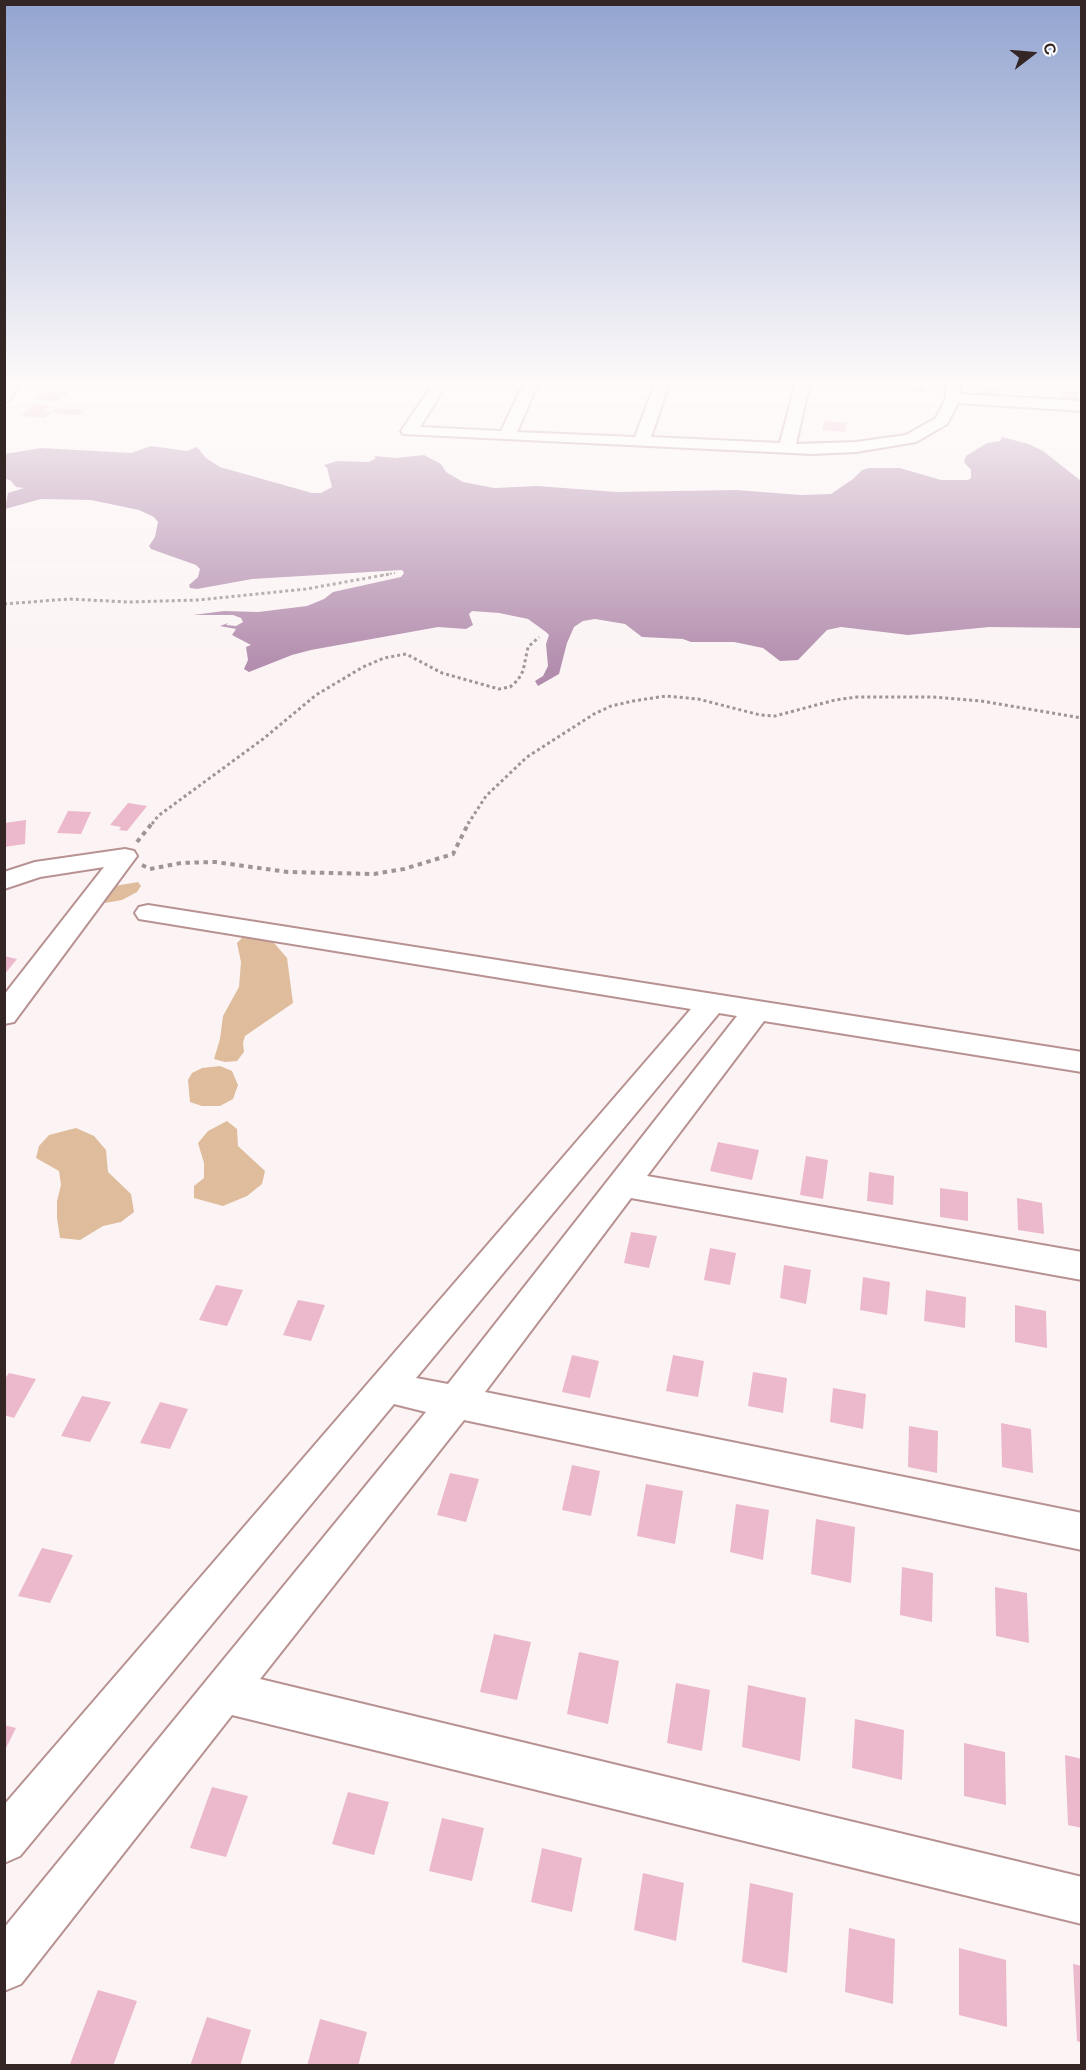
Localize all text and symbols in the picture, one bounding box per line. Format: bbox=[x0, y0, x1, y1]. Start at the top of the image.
north arrow bbox=[1002, 24, 1062, 84]
text: С bbox=[1040, 41, 1060, 57]

